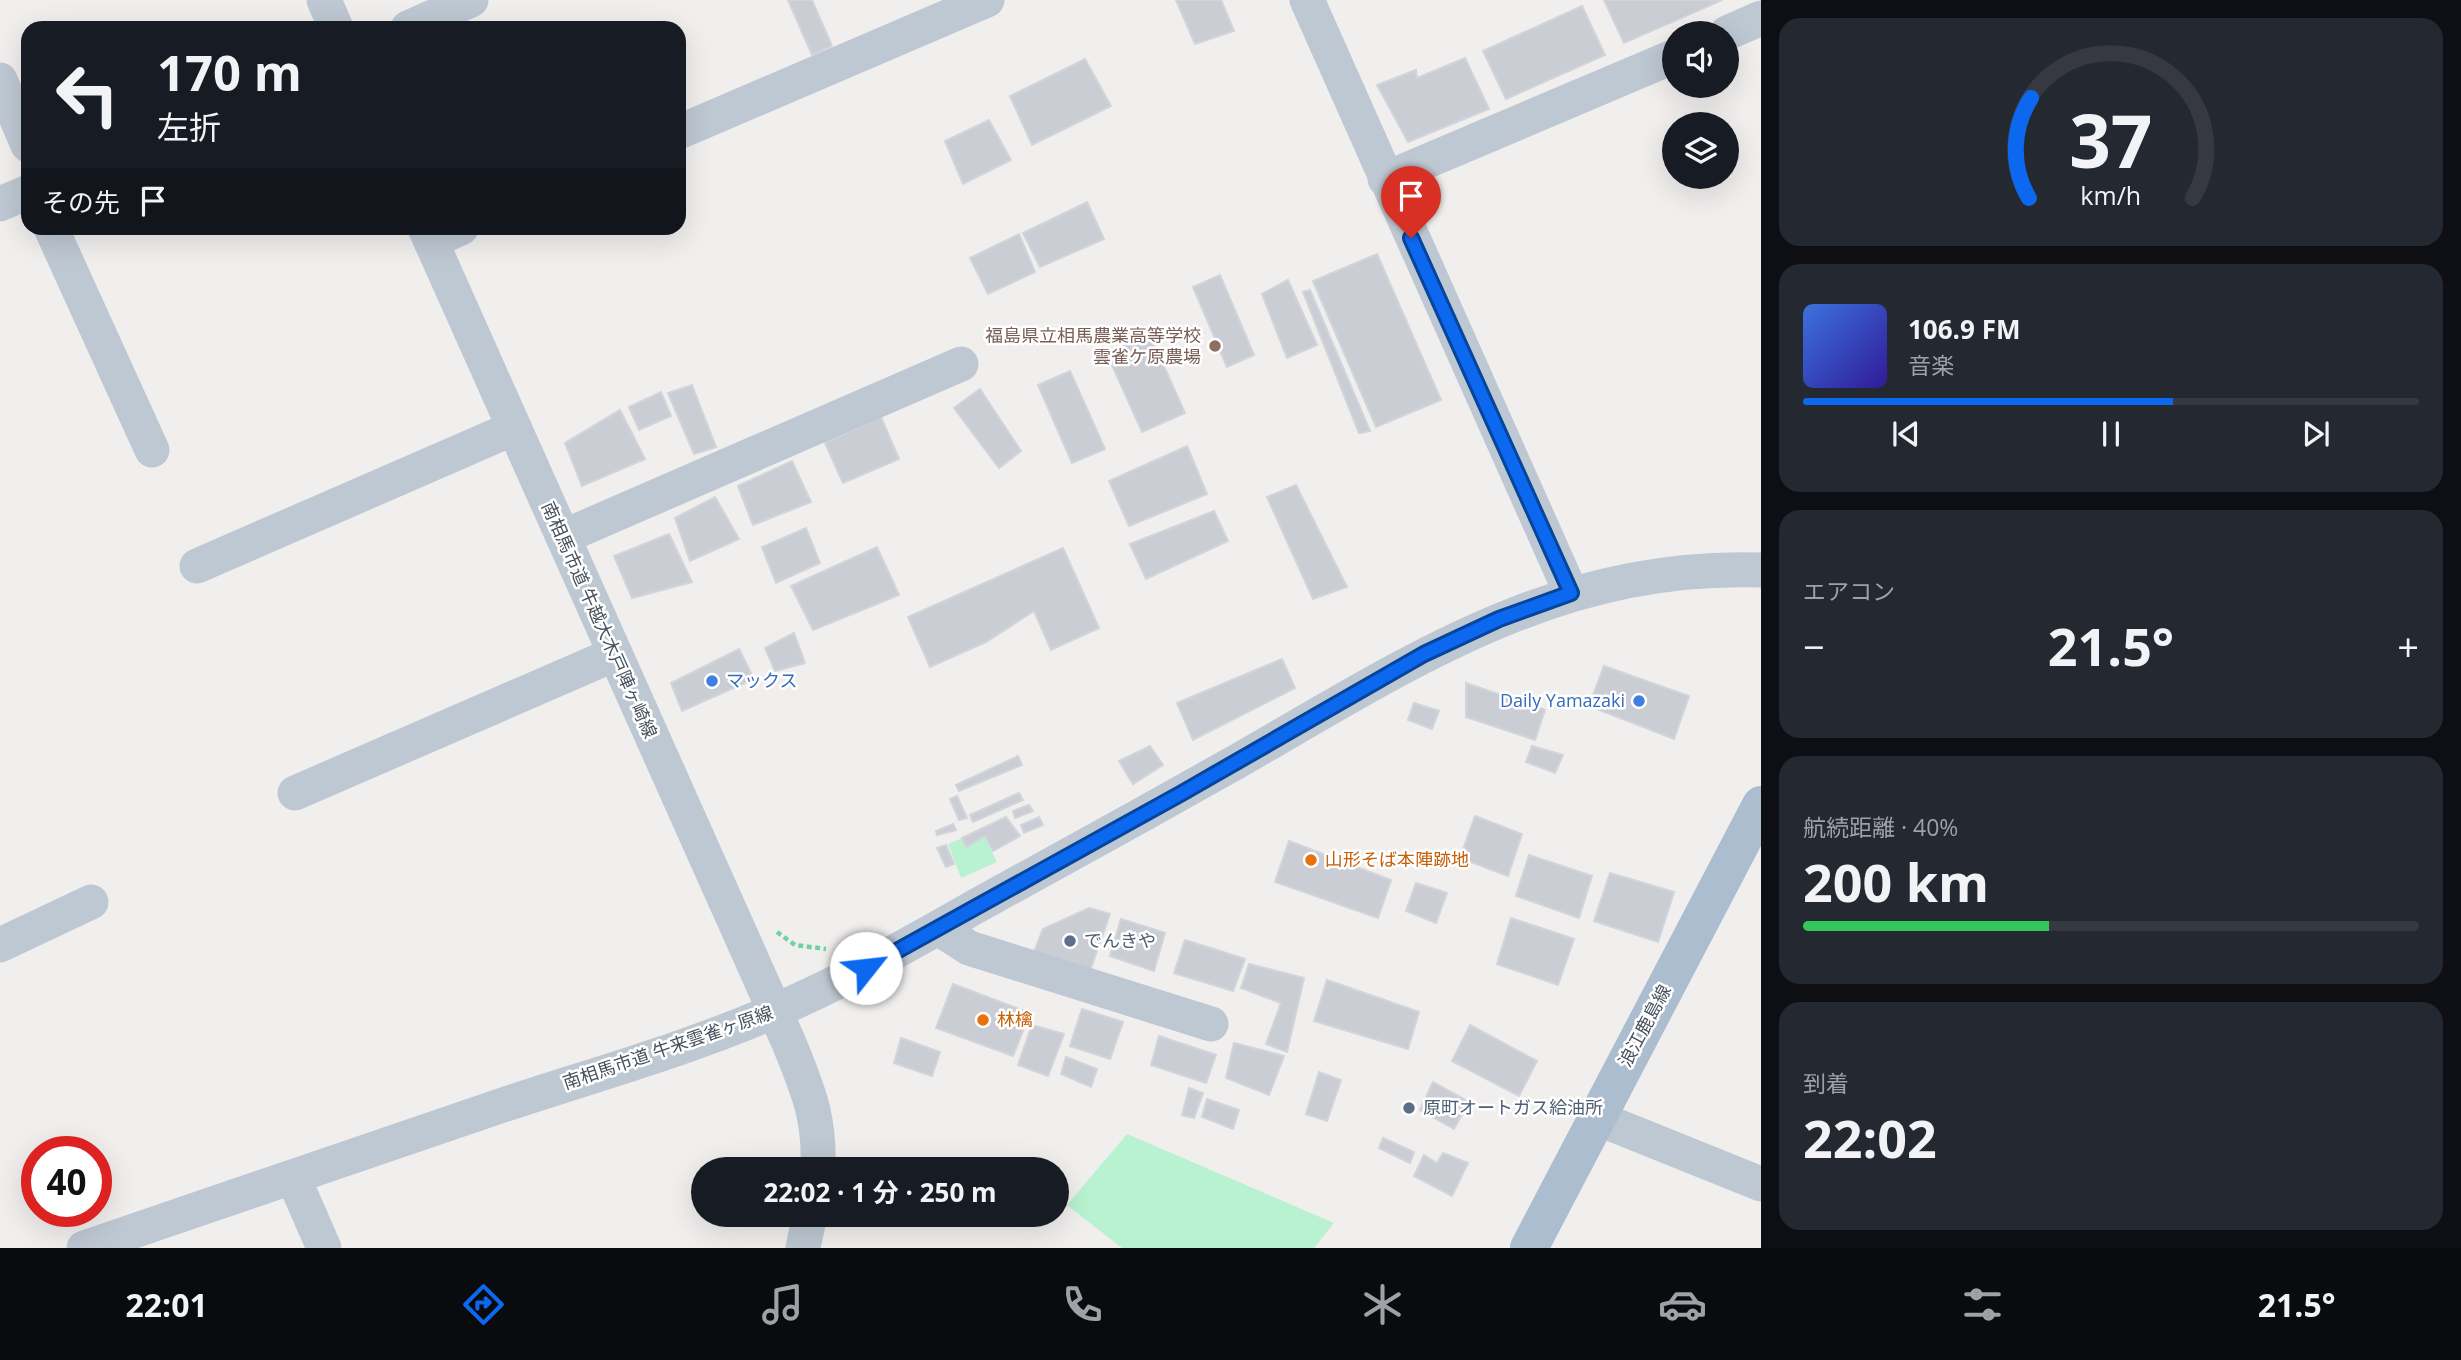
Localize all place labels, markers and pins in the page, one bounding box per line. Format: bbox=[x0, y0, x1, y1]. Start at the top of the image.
pin bbox=[1381, 166, 1441, 238]
place label: 福島県立相馬農業高等学校 雲雀ケ原農場 bbox=[985, 323, 1201, 368]
marker: 福島県立相馬農業高等学校 雲雀ケ原農場 bbox=[1207, 338, 1223, 354]
place label: マックス bbox=[726, 668, 797, 692]
marker: マックス bbox=[704, 673, 720, 689]
place label: Daily Yamazaki bbox=[1500, 688, 1625, 712]
marker: Daily Yamazaki bbox=[1631, 693, 1647, 709]
place label: 山形そば本陣跡地 bbox=[1325, 847, 1469, 871]
marker: 山形そば本陣跡地 bbox=[1303, 852, 1319, 868]
place label: でんきや bbox=[1084, 928, 1156, 952]
marker: でんきや bbox=[1062, 933, 1078, 949]
place label: 林檎 bbox=[997, 1007, 1033, 1031]
marker: 林檎 bbox=[975, 1012, 991, 1028]
place label: 原町オートガス給油所 bbox=[1423, 1095, 1603, 1119]
marker: 原町オートガス給油所 bbox=[1401, 1100, 1417, 1116]

